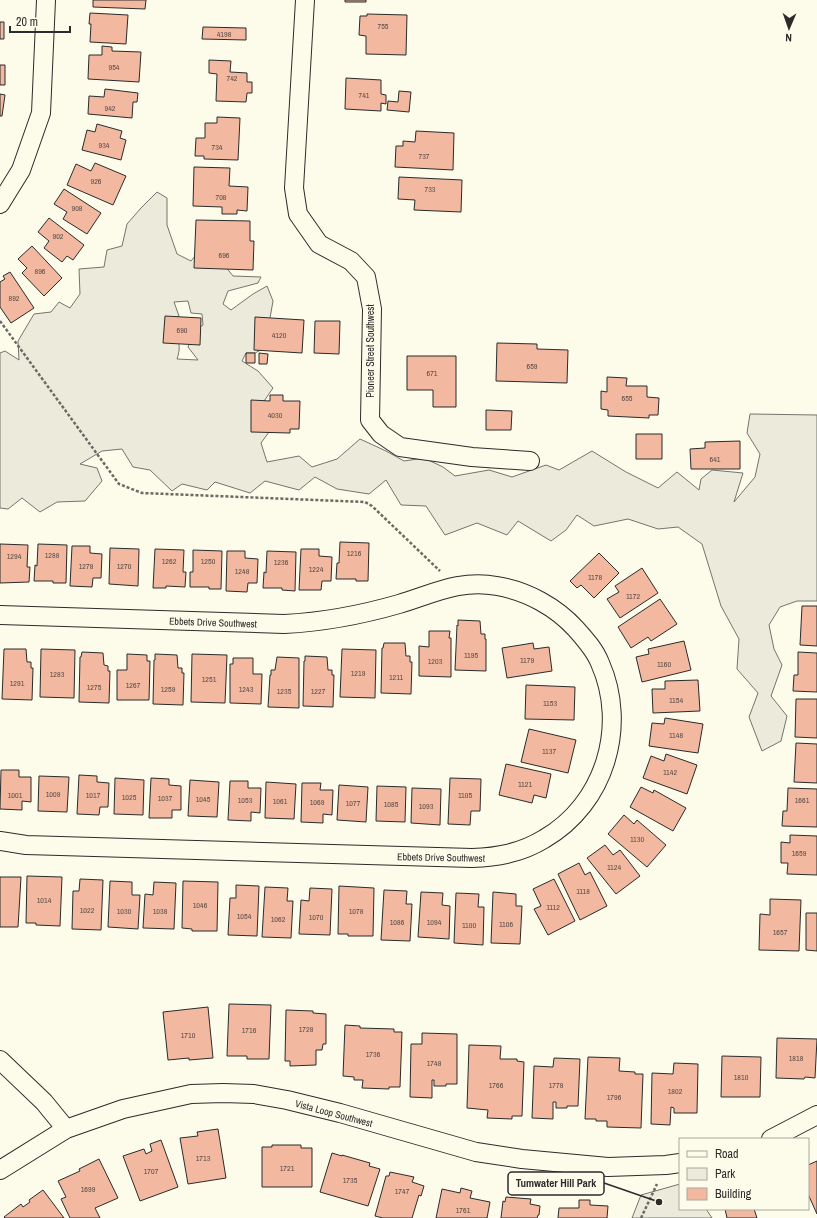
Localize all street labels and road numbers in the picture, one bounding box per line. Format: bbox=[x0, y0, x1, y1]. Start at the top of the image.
street label: Pioneer Street Southwest bbox=[364, 304, 377, 398]
street label: Ebbets Drive Southwest bbox=[169, 614, 258, 631]
street label: Ebbets Drive Southwest bbox=[397, 850, 486, 865]
street label: Vista Loop Southwest bbox=[294, 1097, 375, 1130]

